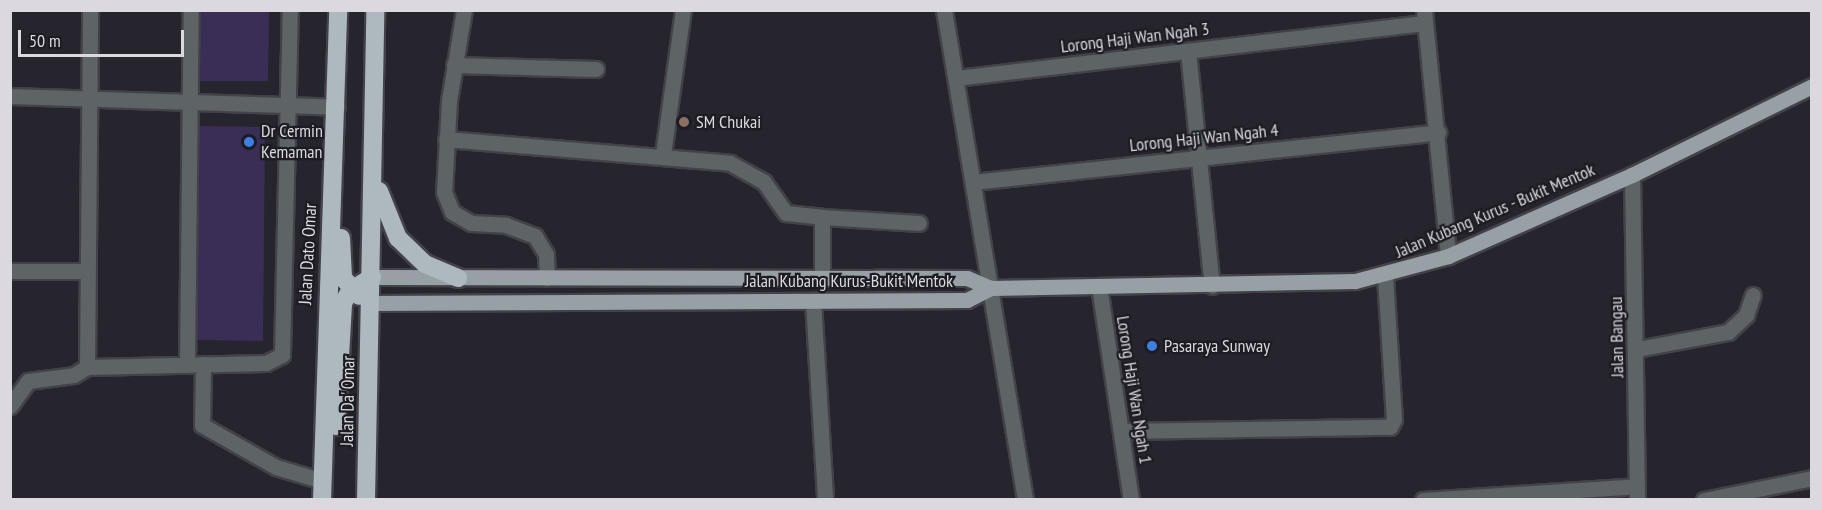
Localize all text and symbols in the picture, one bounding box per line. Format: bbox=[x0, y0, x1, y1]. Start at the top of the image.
scale bar bbox=[21, 18, 188, 56]
street label: Lorong Haji Wan Ngah 3 bbox=[1059, 18, 1211, 58]
text: 50 m bbox=[29, 29, 61, 52]
place label: SM Chukai bbox=[696, 111, 761, 133]
marker: SM Chukai bbox=[677, 115, 691, 129]
street label: Lorong Haji Wan Ngah 4 bbox=[1128, 119, 1280, 157]
place label: Dr Cermin Kemaman bbox=[261, 121, 323, 164]
marker: Dr Cermin Kemaman bbox=[242, 135, 256, 149]
street label: Jalan Kubang Kurus - Bukit Mentok bbox=[1391, 159, 1599, 263]
street label: Jalan Dato Omar bbox=[295, 203, 321, 305]
street label: Jalan Kubang Kurus-Bukit Mentok bbox=[745, 270, 953, 292]
street label: Jalan Bangau bbox=[1605, 296, 1629, 378]
street label: Lorong Haji Wan Ngah 1 bbox=[1112, 314, 1156, 466]
place label: Pasaraya Sunway bbox=[1164, 335, 1270, 357]
marker: Pasaraya Sunway bbox=[1145, 339, 1159, 353]
street label: Jalan Da' Omar bbox=[336, 355, 360, 447]

